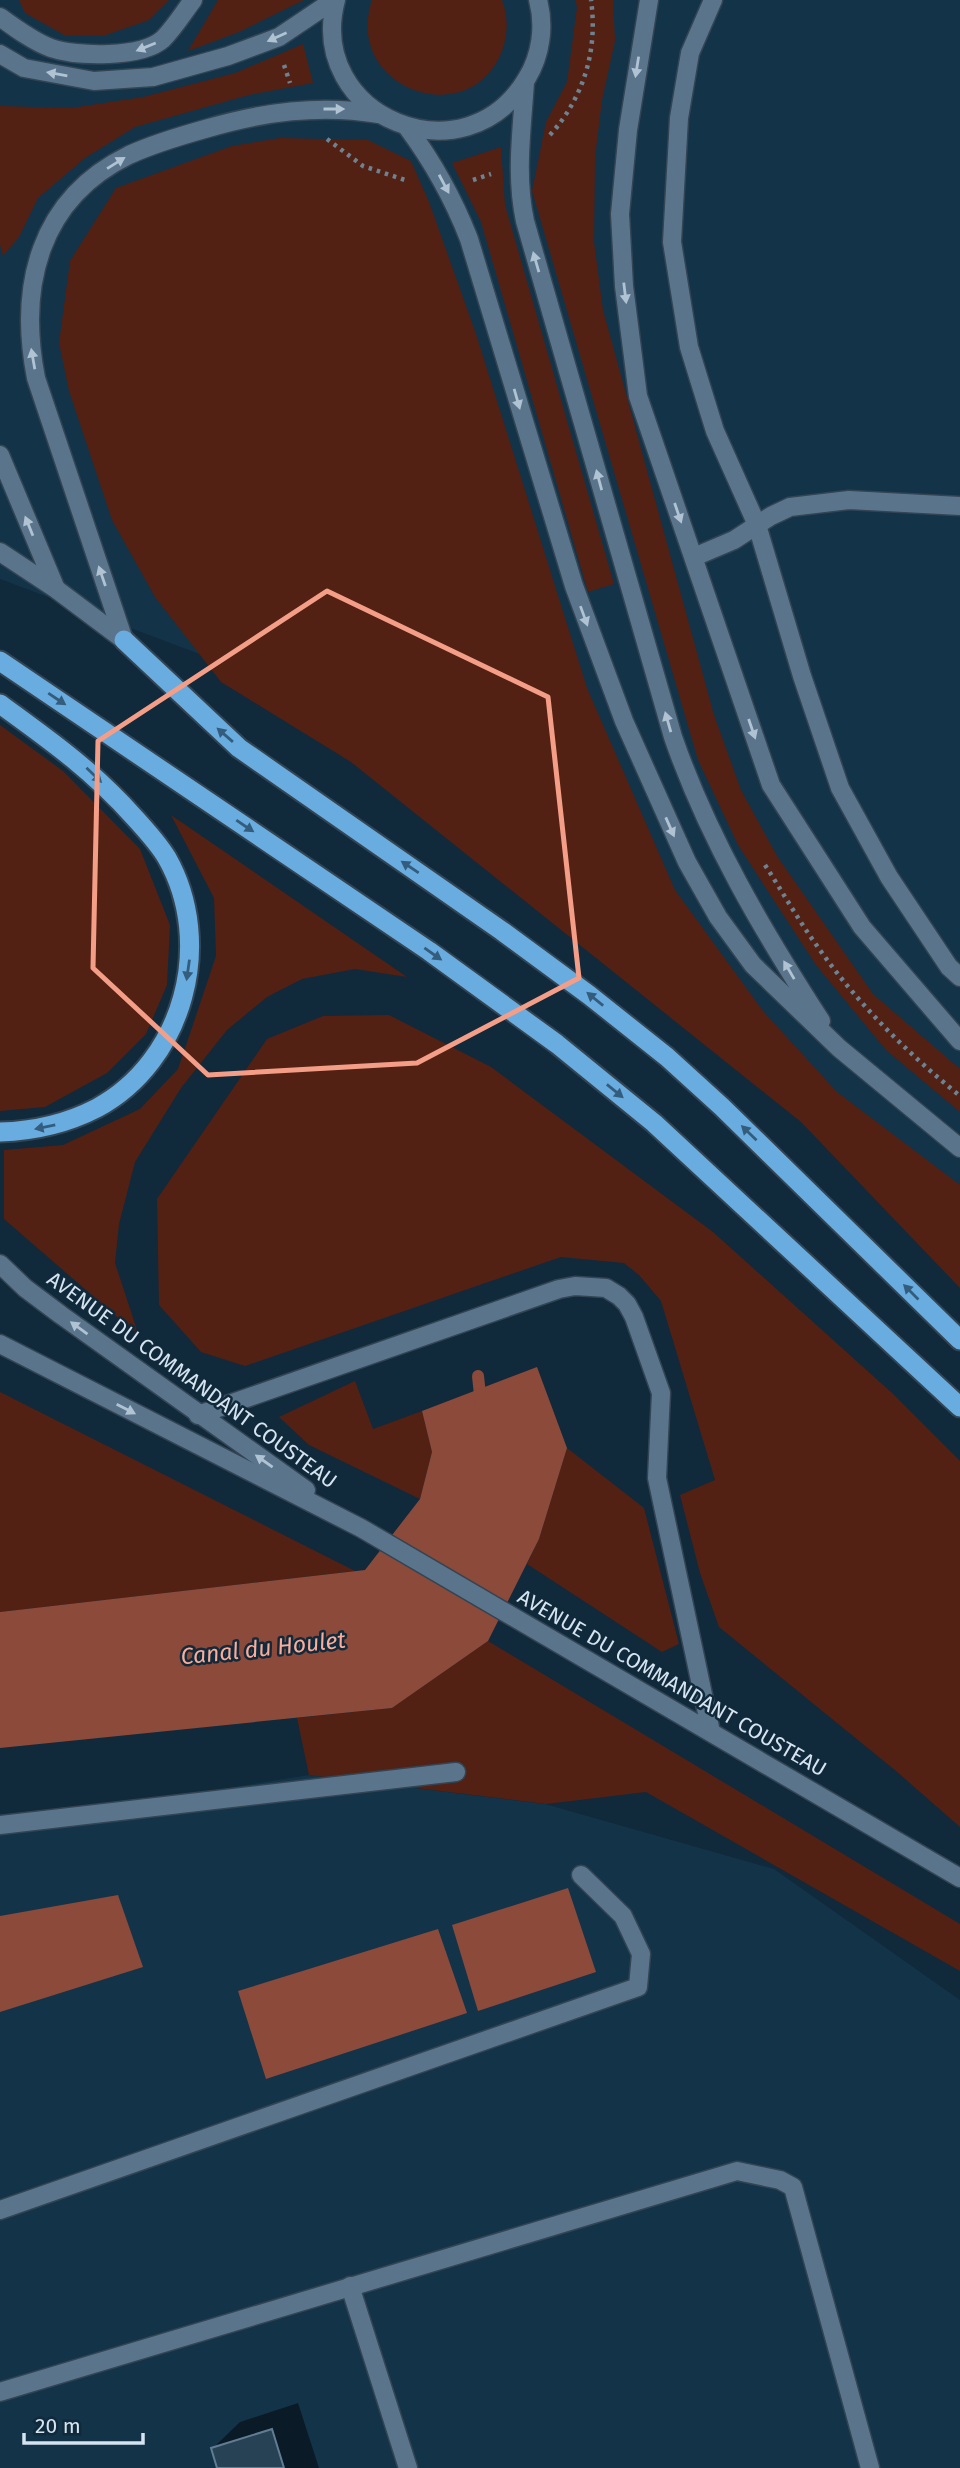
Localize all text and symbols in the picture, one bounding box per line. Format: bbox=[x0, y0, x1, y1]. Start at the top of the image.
one-way arrow bbox=[267, 31, 287, 43]
one-way arrow bbox=[135, 41, 156, 52]
one-way arrow bbox=[631, 56, 642, 78]
one-way arrow bbox=[46, 68, 68, 79]
one-way arrow bbox=[323, 103, 345, 115]
one-way arrow bbox=[106, 157, 125, 170]
one-way arrow bbox=[438, 174, 450, 193]
one-way arrow bbox=[530, 250, 541, 272]
one-way arrow bbox=[619, 283, 630, 305]
one-way arrow bbox=[27, 348, 38, 370]
one-way arrow bbox=[512, 389, 522, 410]
one-way arrow bbox=[593, 469, 604, 491]
one-way arrow bbox=[673, 503, 684, 524]
one-way arrow bbox=[24, 515, 35, 536]
one-way arrow bbox=[96, 565, 107, 586]
one-way arrow bbox=[579, 605, 590, 626]
one-way arrow bbox=[47, 692, 66, 705]
one-way arrow bbox=[663, 712, 673, 733]
one-way arrow bbox=[747, 718, 758, 739]
one-way arrow bbox=[216, 727, 234, 743]
one-way arrow bbox=[85, 766, 102, 783]
one-way arrow bbox=[665, 816, 676, 837]
one-way arrow bbox=[236, 819, 255, 832]
one-way arrow bbox=[401, 860, 419, 874]
one-way arrow bbox=[424, 947, 442, 961]
one-way arrow bbox=[182, 959, 193, 981]
one-way arrow bbox=[783, 961, 795, 980]
one-way arrow bbox=[587, 992, 605, 1007]
one-way arrow bbox=[607, 1083, 624, 1098]
one-way arrow bbox=[34, 1122, 56, 1133]
one-way arrow bbox=[741, 1126, 758, 1142]
street label: AVENUE DU COMMANDANT COUSTEAU bbox=[42, 1266, 342, 1494]
one-way arrow bbox=[903, 1284, 920, 1301]
one-way arrow bbox=[70, 1322, 88, 1336]
one-way arrow bbox=[116, 1403, 136, 1414]
one-way arrow bbox=[255, 1454, 273, 1468]
street label: AVENUE DU COMMANDANT COUSTEAU bbox=[513, 1584, 831, 1782]
water label: Canal du Houlet bbox=[179, 1625, 348, 1671]
scale bar bbox=[24, 2402, 144, 2446]
text: 20 m bbox=[35, 2413, 81, 2439]

